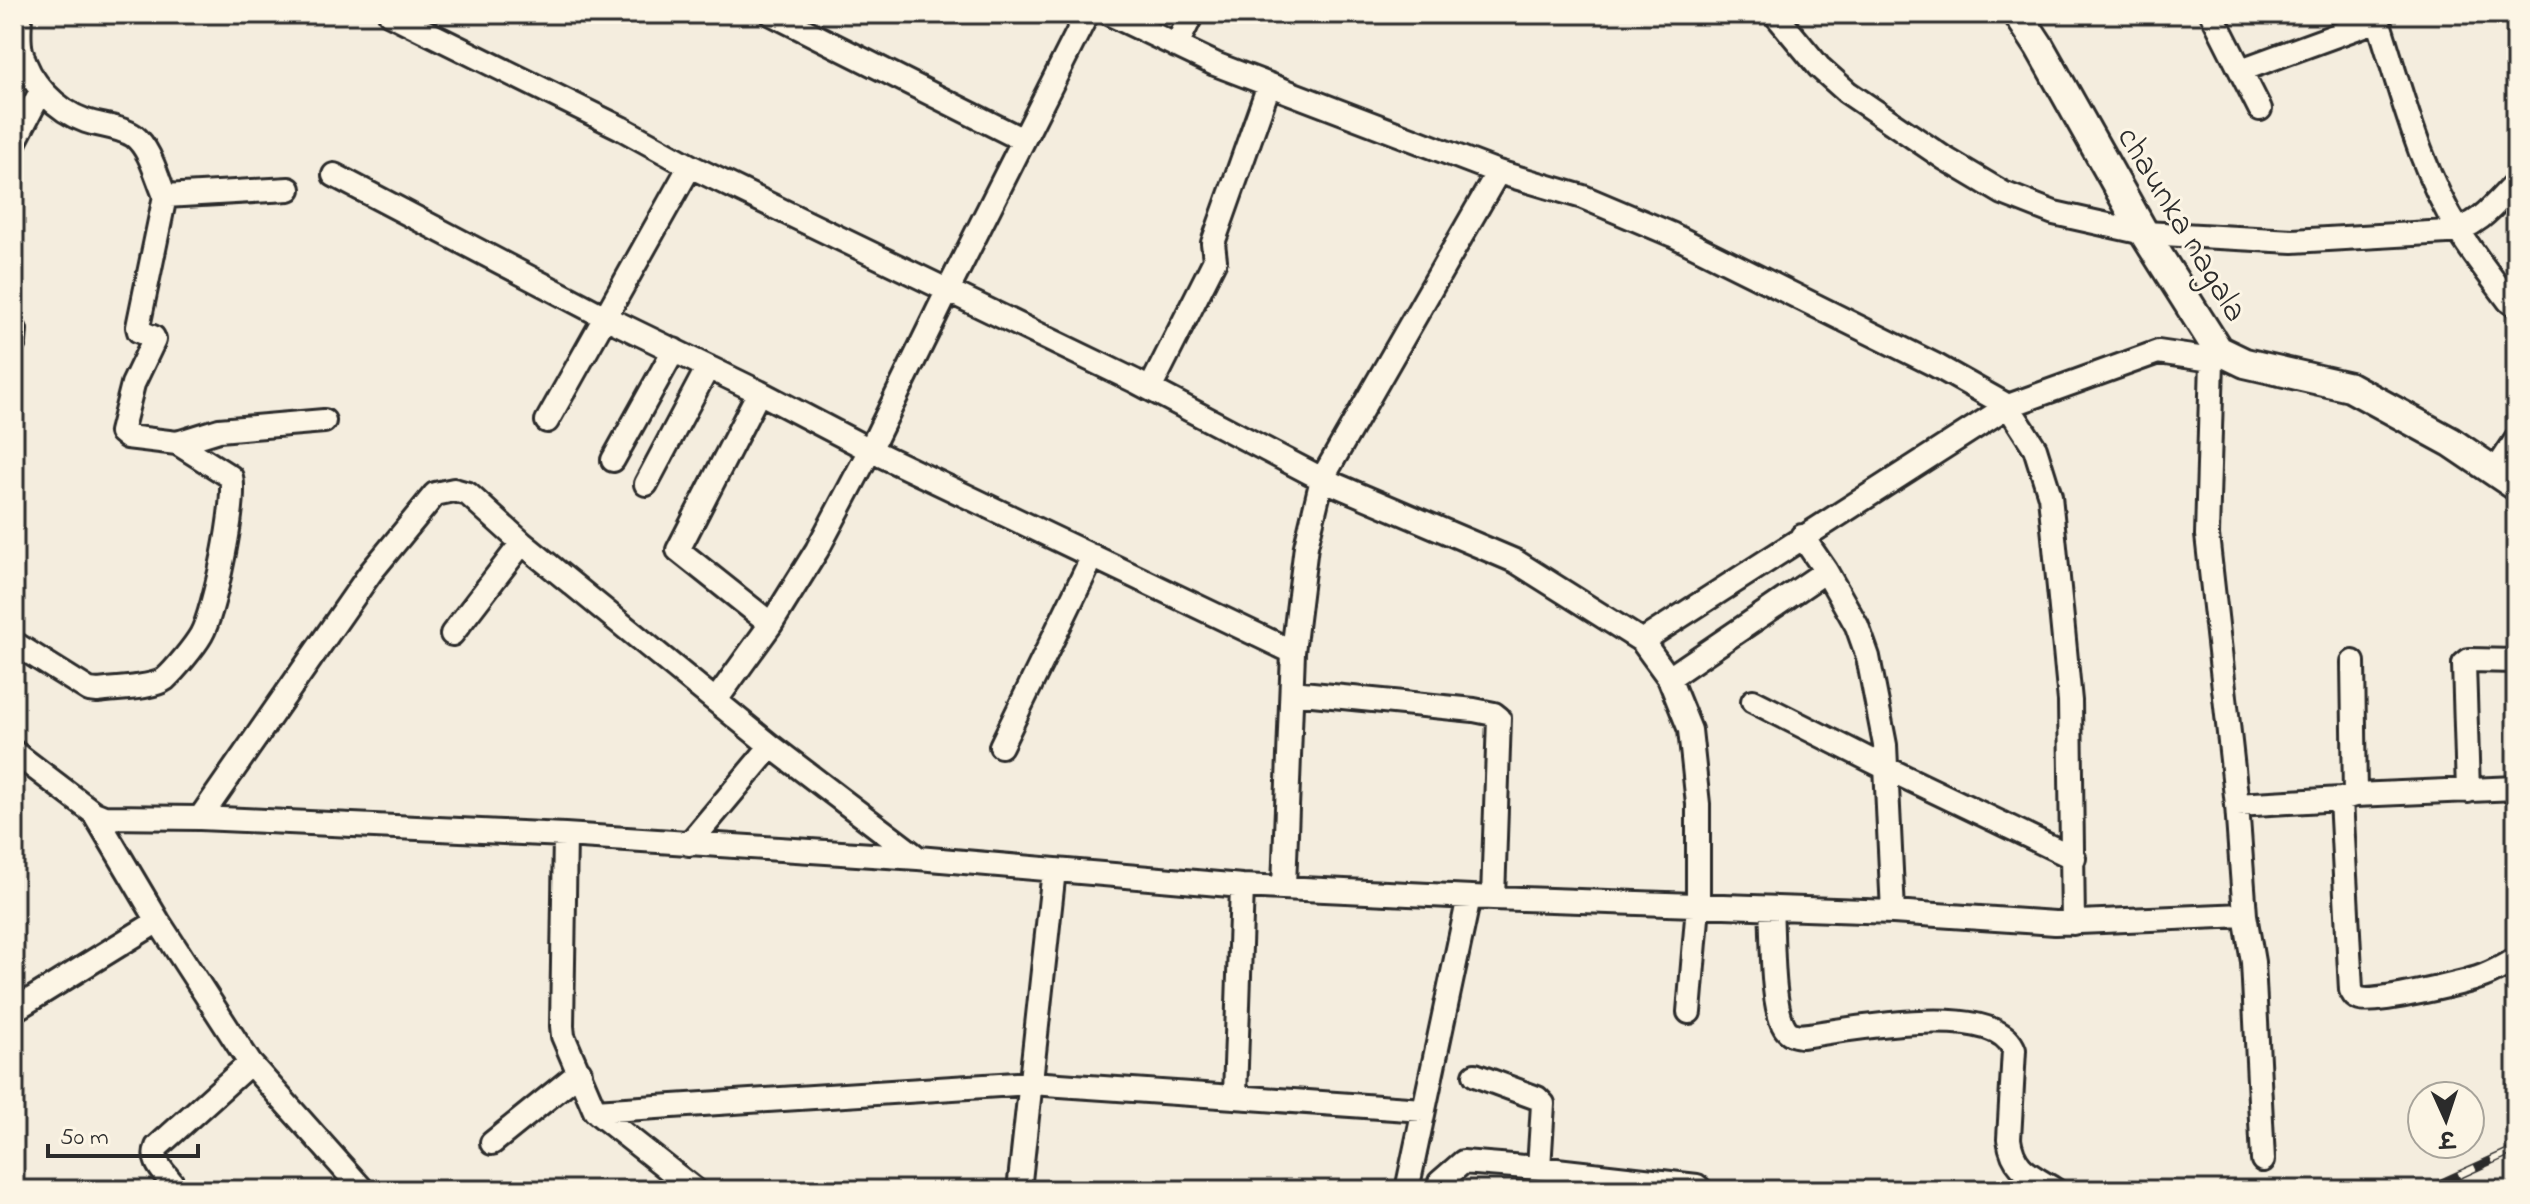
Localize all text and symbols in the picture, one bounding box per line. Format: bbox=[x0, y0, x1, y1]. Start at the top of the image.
street label: chaunka nagala bbox=[2102, 118, 2259, 332]
north arrow bbox=[2406, 1080, 2486, 1160]
scale bar bbox=[48, 1108, 198, 1158]
text: 50 m bbox=[60, 1121, 109, 1156]
text: उ bbox=[2436, 1121, 2457, 1153]

